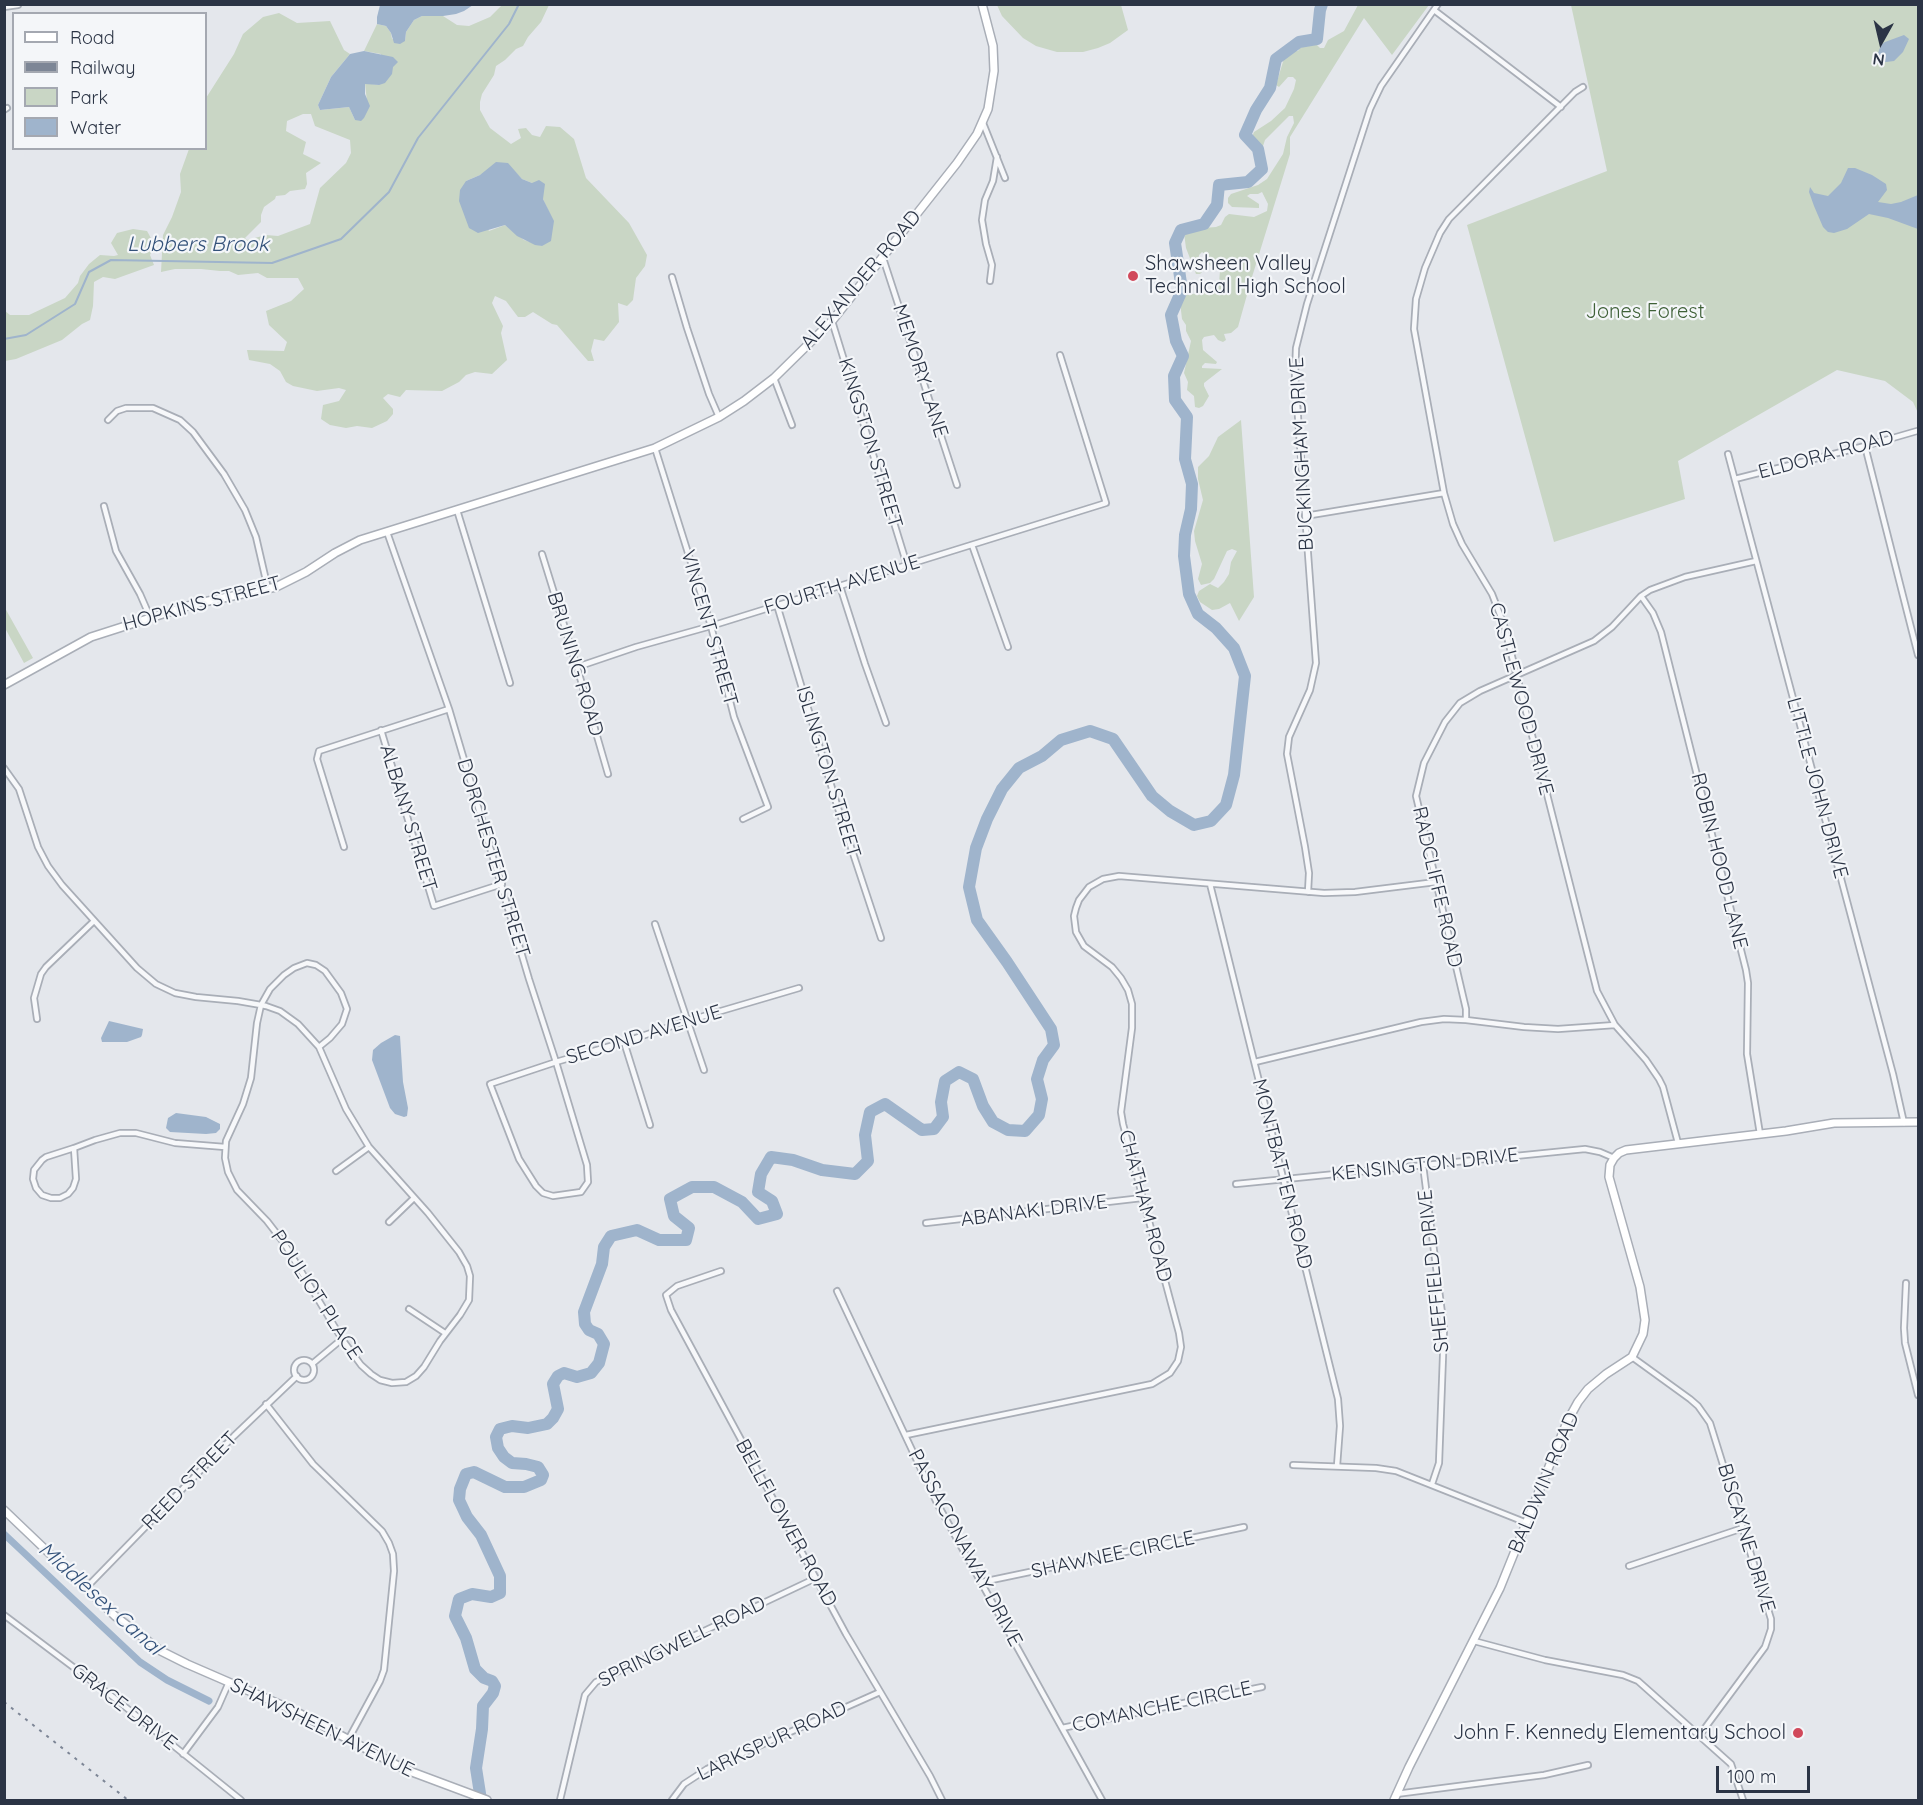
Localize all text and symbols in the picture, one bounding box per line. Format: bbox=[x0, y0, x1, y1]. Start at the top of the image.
legend bbox=[12, 12, 207, 150]
north arrow bbox=[1851, 12, 1911, 72]
text: Road bbox=[70, 26, 115, 49]
text: N bbox=[1871, 49, 1886, 71]
text: Railway bbox=[70, 56, 136, 79]
text: Park bbox=[70, 86, 108, 109]
text: Water bbox=[70, 116, 121, 139]
street label: ALEXANDER ROAD bbox=[796, 205, 926, 355]
water label: Lubbers Brook bbox=[127, 232, 269, 258]
place label: Shawsheen Valley Technical High School bbox=[1145, 252, 1346, 299]
marker: Shawsheen Valley Technical High School bbox=[1126, 269, 1140, 283]
park label: Jones Forest bbox=[1585, 300, 1705, 324]
street label: MEMORY LANE bbox=[887, 301, 953, 441]
street label: KINGSTON STREET bbox=[833, 355, 907, 531]
street label: BUCKINGHAM DRIVE bbox=[1285, 356, 1319, 552]
street label: ELDORA ROAD bbox=[1756, 425, 1896, 485]
street label: VINCENT STREET bbox=[675, 547, 743, 709]
street label: FOURTH AVENUE bbox=[761, 550, 923, 620]
street label: HOPKINS STREET bbox=[120, 571, 284, 637]
street label: BRUNING ROAD bbox=[542, 589, 608, 739]
street label: CASTLEWOOD DRIVE bbox=[1484, 600, 1558, 798]
street label: ISLINGTON STREET bbox=[790, 683, 866, 861]
street label: LITTLE JOHN DRIVE bbox=[1781, 695, 1853, 881]
street label: ALBANY STREET bbox=[374, 742, 442, 894]
street label: DORCHESTER STREET bbox=[451, 756, 535, 960]
street label: ROBIN HOOD LANE bbox=[1685, 770, 1753, 952]
street label: RADCLIFFE ROAD bbox=[1407, 804, 1467, 970]
street label: SECOND AVENUE bbox=[563, 1000, 725, 1070]
street label: MONTBATTEN ROAD bbox=[1247, 1076, 1317, 1272]
street label: CHATHAM ROAD bbox=[1113, 1127, 1177, 1285]
street label: KENSINGTON DRIVE bbox=[1330, 1143, 1520, 1187]
street label: SHEFFIELD DRIVE bbox=[1413, 1188, 1455, 1354]
street label: ABANAKI DRIVE bbox=[959, 1190, 1109, 1232]
street label: POULIOT PLACE bbox=[265, 1226, 367, 1364]
street label: BALDWIN ROAD bbox=[1503, 1409, 1585, 1557]
street label: REED STREET bbox=[137, 1427, 243, 1535]
street label: BELLFLOWER ROAD bbox=[730, 1435, 842, 1611]
street label: PASSACONAWAY DRIVE bbox=[903, 1445, 1027, 1651]
street label: BISCAYNE DRIVE bbox=[1712, 1461, 1780, 1615]
street label: SHAWNEE CIRCLE bbox=[1029, 1526, 1197, 1584]
water label: Middlesex Canal bbox=[33, 1537, 167, 1661]
street label: SPRINGWELL ROAD bbox=[595, 1591, 769, 1693]
street label: GRACE DRIVE bbox=[66, 1658, 182, 1756]
street label: SHAWSHEEN AVENUE bbox=[226, 1673, 418, 1783]
street label: COMANCHE CIRCLE bbox=[1070, 1676, 1254, 1738]
street label: LARKSPUR ROAD bbox=[693, 1696, 851, 1786]
place label: John F. Kennedy Elementary School bbox=[1453, 1721, 1786, 1745]
marker: John F. Kennedy Elementary School bbox=[1791, 1726, 1805, 1740]
scale bar bbox=[1719, 1754, 1814, 1792]
text: 100 m bbox=[1727, 1765, 1776, 1788]

